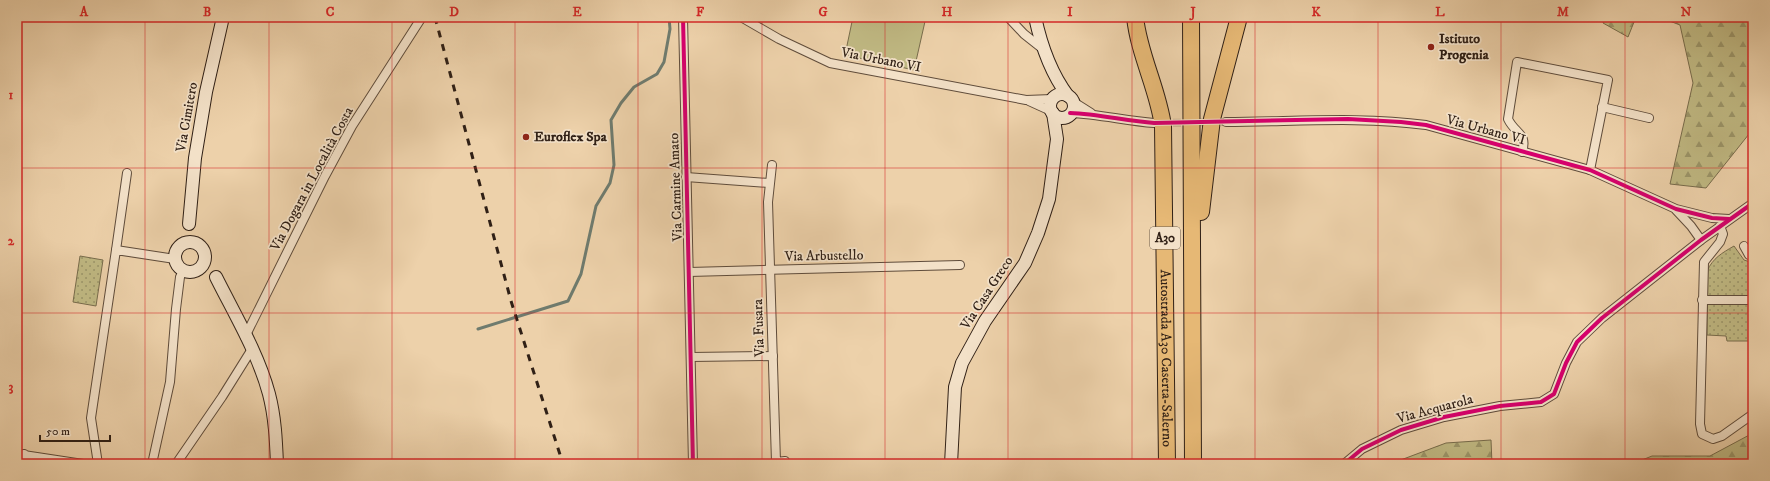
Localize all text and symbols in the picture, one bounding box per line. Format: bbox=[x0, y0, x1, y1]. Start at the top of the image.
text: A bbox=[79, 4, 89, 20]
text: B bbox=[203, 4, 211, 20]
text: C bbox=[326, 4, 335, 20]
text: D bbox=[449, 4, 459, 20]
text: E bbox=[572, 4, 582, 20]
text: F bbox=[696, 4, 705, 20]
text: G bbox=[818, 4, 828, 20]
text: H bbox=[942, 4, 953, 20]
text: I bbox=[1067, 4, 1073, 20]
text: J bbox=[1188, 4, 1196, 21]
text: K bbox=[1311, 4, 1321, 20]
text: L bbox=[1435, 4, 1445, 20]
text: M bbox=[1557, 4, 1569, 20]
text: N bbox=[1681, 4, 1692, 20]
place label: Istituto Progenia bbox=[1439, 30, 1490, 64]
marker: Istituto Progenia bbox=[1426, 42, 1436, 52]
street label: Via Urbano VI bbox=[838, 43, 923, 77]
street label: Via Cimitero bbox=[172, 81, 202, 154]
text: 1 bbox=[9, 87, 14, 103]
street label: Via Dogara in Località Costa bbox=[266, 104, 358, 255]
street label: Via Urbano VI bbox=[1444, 111, 1528, 149]
place label: Euroflex Spa bbox=[534, 128, 608, 146]
marker: Euroflex Spa bbox=[521, 132, 531, 142]
street label: Via Carmine Amato bbox=[665, 132, 687, 243]
road number: A30 bbox=[1150, 227, 1180, 249]
text: 2 bbox=[8, 233, 15, 249]
street label: Via Arbustello bbox=[783, 246, 864, 266]
street label: Via Casa Greco bbox=[956, 253, 1017, 334]
street label: Autostrada A30 Caserta-Salerno bbox=[1156, 269, 1176, 447]
street label: Via Fusara bbox=[749, 299, 769, 358]
text: 3 bbox=[9, 379, 14, 395]
street label: Via Acquarola bbox=[1394, 390, 1475, 428]
scale bar bbox=[40, 417, 110, 443]
text: 50 m bbox=[46, 424, 70, 439]

